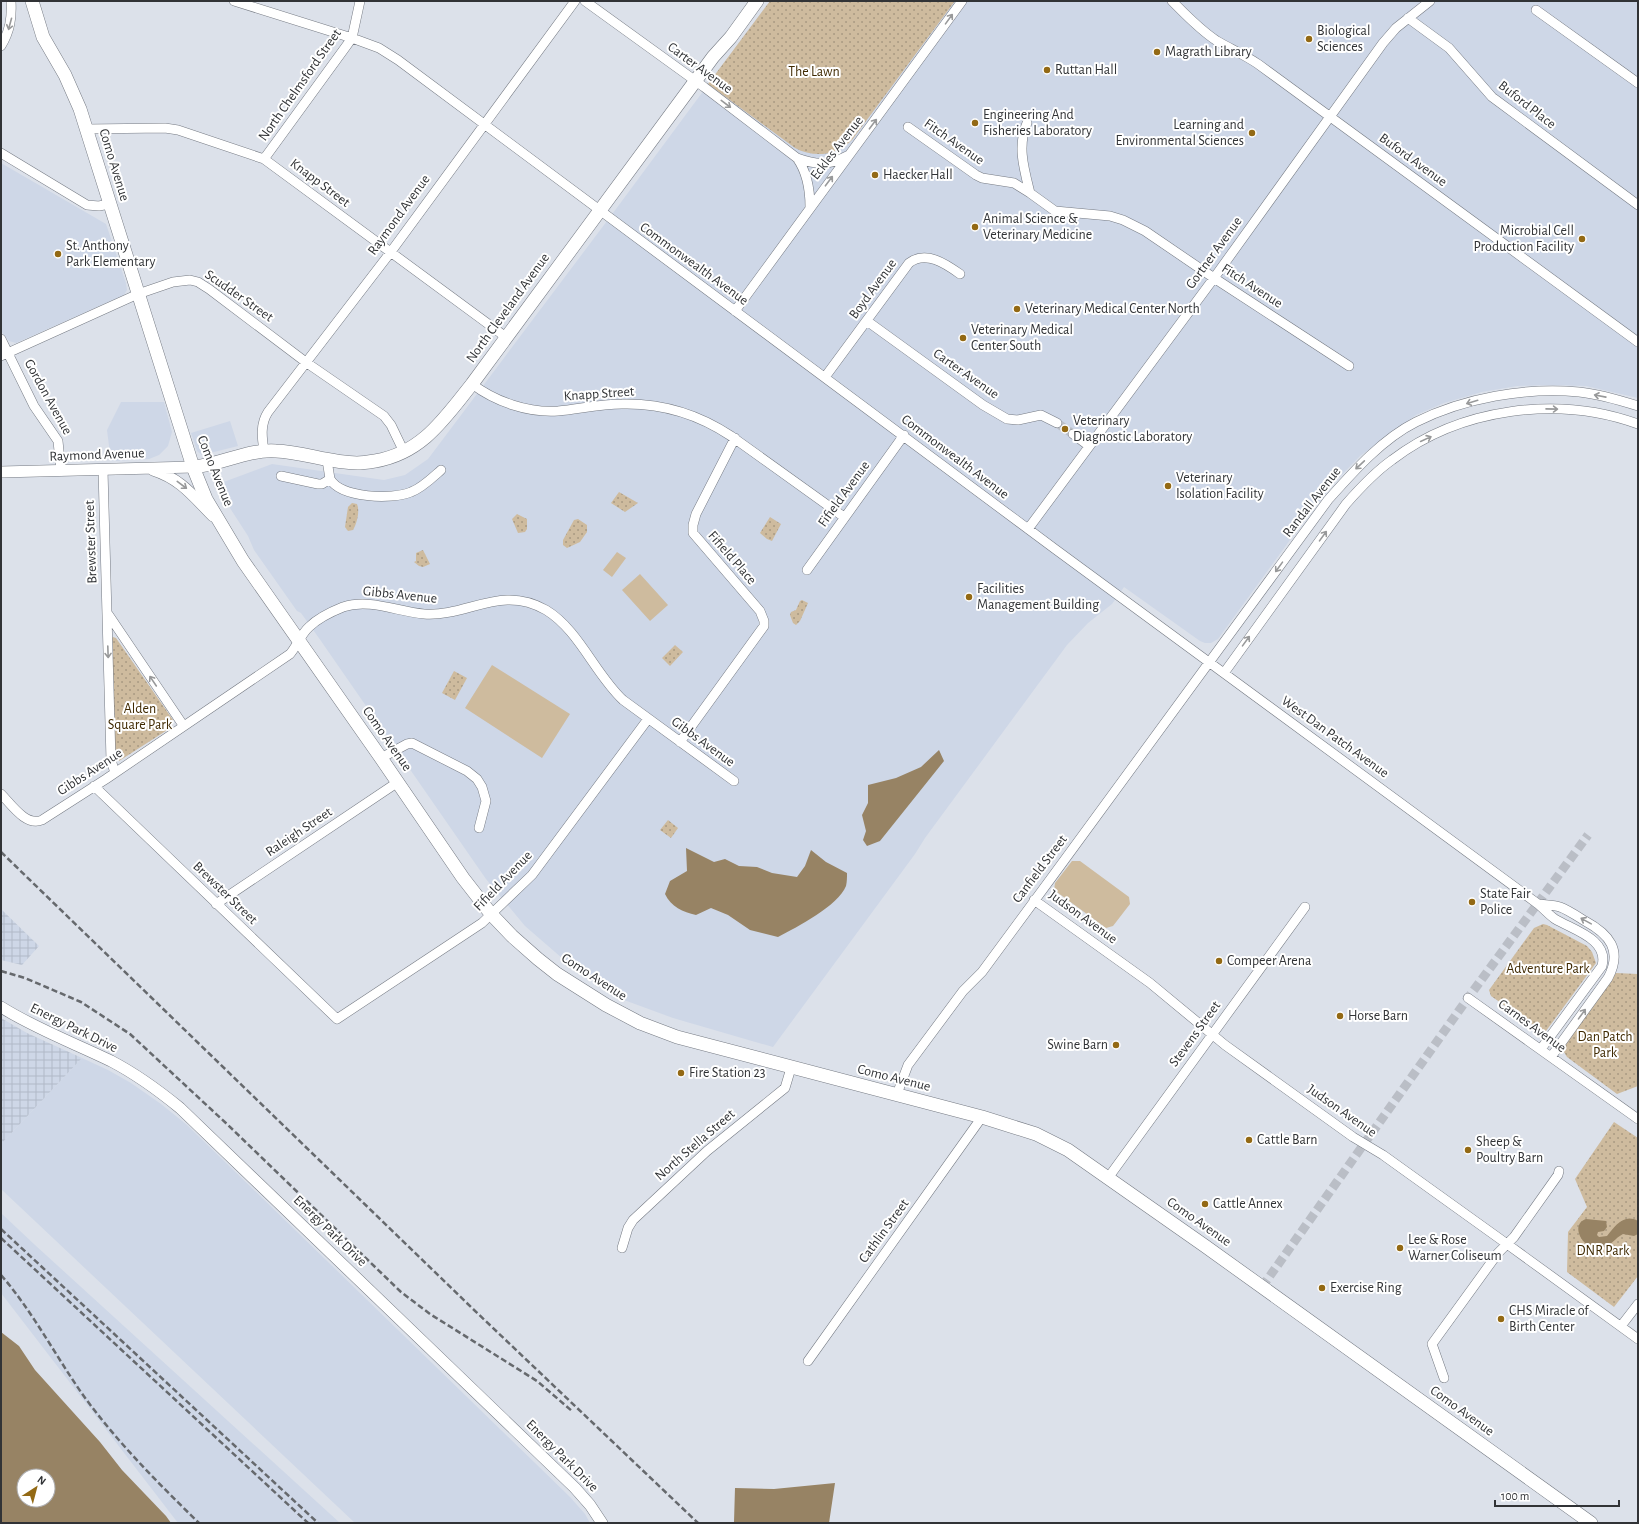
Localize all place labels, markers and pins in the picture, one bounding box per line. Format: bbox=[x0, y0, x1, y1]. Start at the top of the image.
place label: Biological Sciences bbox=[1317, 24, 1371, 54]
marker: Biological Sciences bbox=[1304, 34, 1314, 44]
place label: Magrath Library bbox=[1165, 45, 1252, 59]
marker: Magrath Library bbox=[1152, 47, 1162, 57]
place label: Ruttan Hall bbox=[1055, 63, 1117, 77]
marker: Ruttan Hall bbox=[1042, 65, 1052, 75]
place label: Engineering And Fisheries Laboratory bbox=[983, 108, 1092, 138]
marker: Engineering And Fisheries Laboratory bbox=[970, 118, 980, 128]
place label: Learning and Environmental Sciences bbox=[1115, 118, 1244, 148]
marker: Learning and Environmental Sciences bbox=[1247, 128, 1257, 138]
place label: Haecker Hall bbox=[883, 168, 953, 182]
marker: Haecker Hall bbox=[870, 170, 880, 180]
place label: Animal Science & Veterinary Medicine bbox=[983, 212, 1092, 242]
marker: Animal Science & Veterinary Medicine bbox=[970, 222, 980, 232]
place label: Microbial Cell Production Facility bbox=[1473, 224, 1574, 254]
marker: Microbial Cell Production Facility bbox=[1577, 234, 1587, 244]
place label: St. Anthony Park Elementary bbox=[66, 239, 155, 269]
marker: St. Anthony Park Elementary bbox=[53, 249, 63, 259]
place label: Veterinary Medical Center North bbox=[1025, 302, 1200, 316]
marker: Veterinary Medical Center North bbox=[1012, 304, 1022, 314]
place label: Veterinary Medical Center South bbox=[971, 323, 1073, 353]
marker: Veterinary Medical Center South bbox=[958, 333, 968, 343]
place label: Veterinary Diagnostic Laboratory bbox=[1073, 414, 1192, 444]
marker: Veterinary Diagnostic Laboratory bbox=[1060, 424, 1070, 434]
place label: Veterinary Isolation Facility bbox=[1176, 471, 1264, 501]
marker: Veterinary Isolation Facility bbox=[1163, 481, 1173, 491]
place label: Facilities Management Building bbox=[977, 582, 1099, 612]
marker: Facilities Management Building bbox=[964, 592, 974, 602]
place label: State Fair Police bbox=[1480, 887, 1531, 917]
marker: State Fair Police bbox=[1467, 897, 1477, 907]
place label: Compeer Arena bbox=[1227, 954, 1312, 968]
marker: Compeer Arena bbox=[1214, 956, 1224, 966]
place label: Horse Barn bbox=[1348, 1009, 1408, 1023]
marker: Horse Barn bbox=[1335, 1011, 1345, 1021]
place label: Swine Barn bbox=[1047, 1038, 1108, 1052]
marker: Swine Barn bbox=[1111, 1040, 1121, 1050]
place label: Fire Station 23 bbox=[689, 1066, 766, 1080]
marker: Fire Station 23 bbox=[676, 1068, 686, 1078]
place label: Cattle Barn bbox=[1257, 1133, 1318, 1147]
marker: Cattle Barn bbox=[1244, 1135, 1254, 1145]
place label: Sheep & Poultry Barn bbox=[1476, 1135, 1543, 1165]
marker: Sheep & Poultry Barn bbox=[1463, 1145, 1473, 1155]
place label: Cattle Annex bbox=[1213, 1197, 1283, 1211]
marker: Cattle Annex bbox=[1200, 1199, 1210, 1209]
place label: Lee & Rose Warner Coliseum bbox=[1408, 1233, 1502, 1263]
marker: Lee & Rose Warner Coliseum bbox=[1395, 1243, 1405, 1253]
place label: Exercise Ring bbox=[1330, 1281, 1402, 1295]
marker: Exercise Ring bbox=[1317, 1283, 1327, 1293]
place label: CHS Miracle of Birth Center bbox=[1509, 1304, 1589, 1334]
marker: CHS Miracle of Birth Center bbox=[1496, 1314, 1506, 1324]

